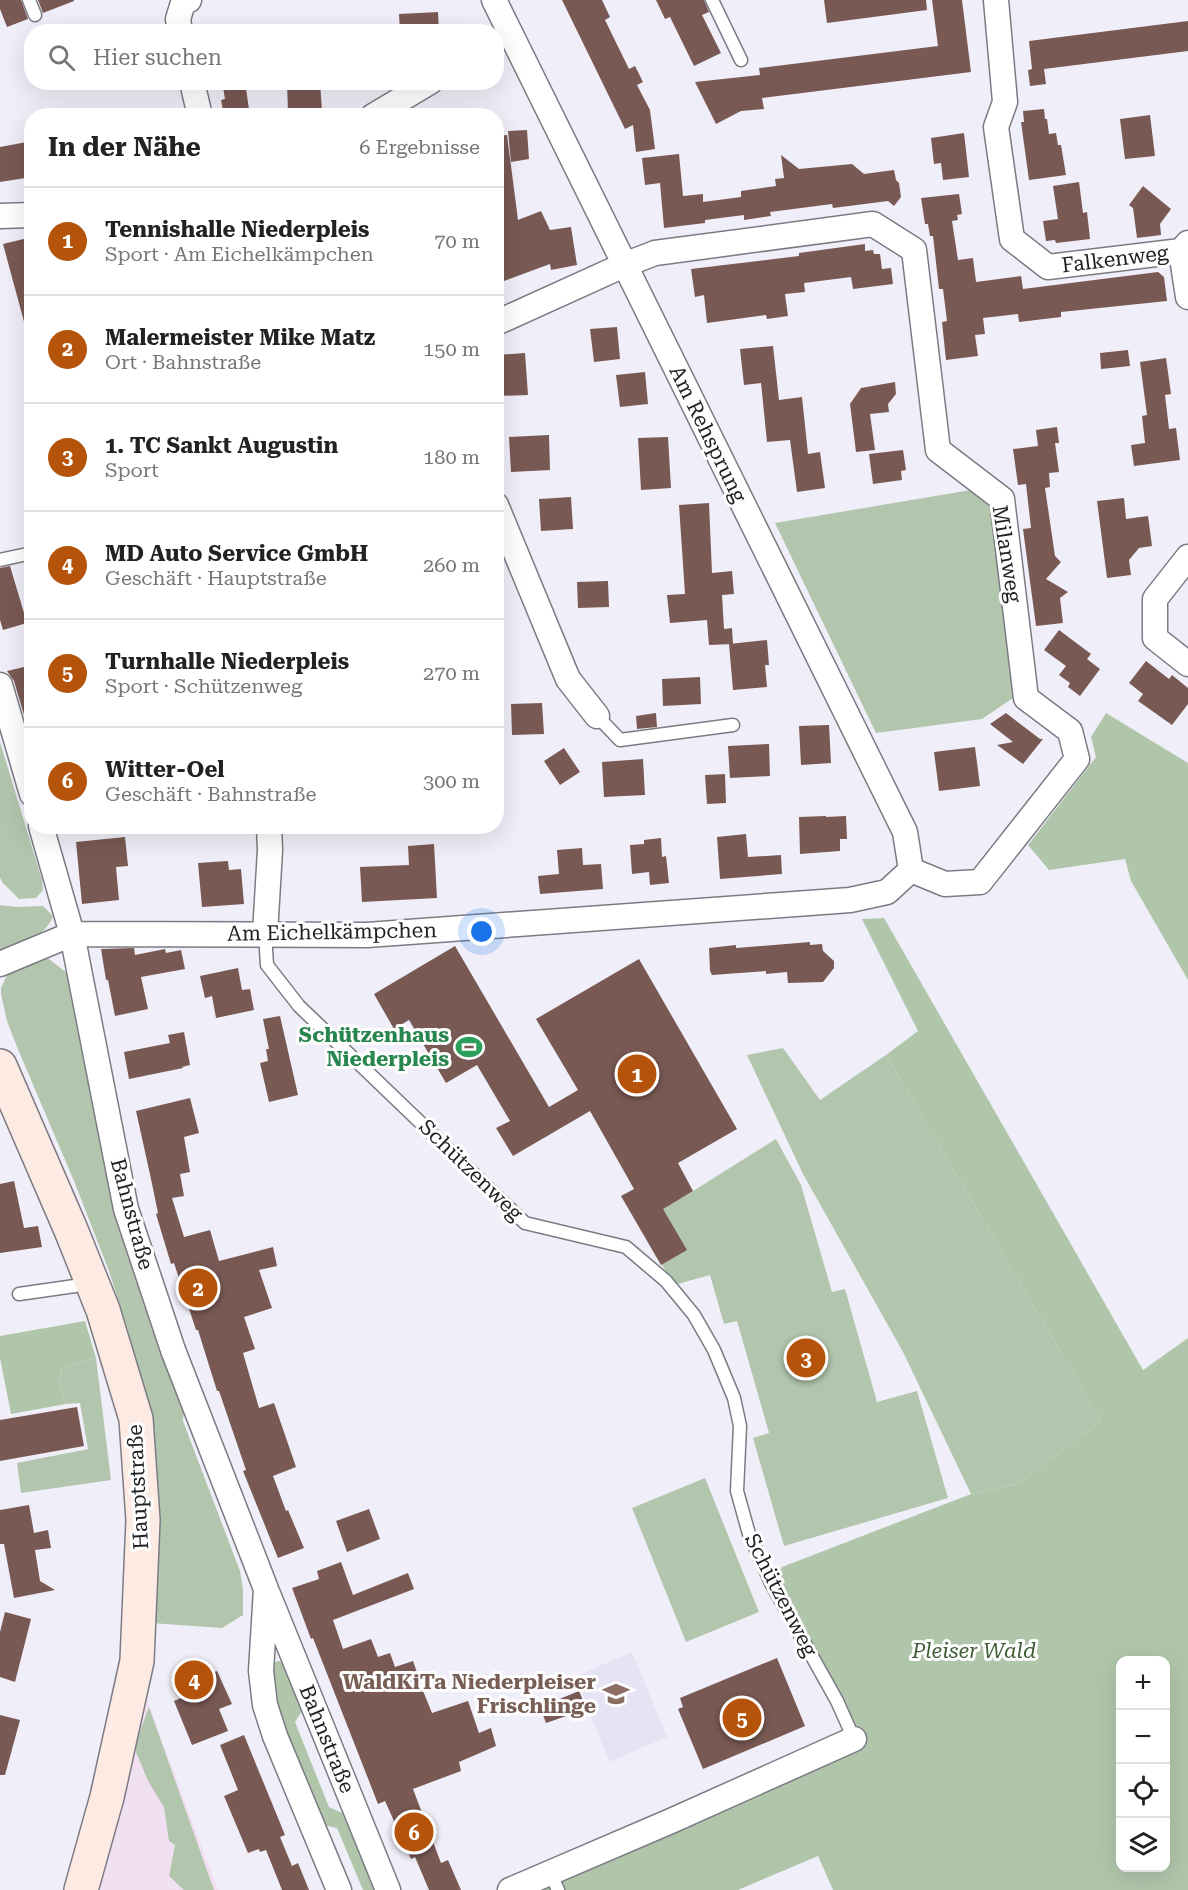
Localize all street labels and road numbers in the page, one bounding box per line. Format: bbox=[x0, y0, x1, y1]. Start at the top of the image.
street label: Falkenweg bbox=[1060, 241, 1170, 277]
street label: Am Rehsprung bbox=[665, 362, 752, 506]
street label: Milanweg bbox=[987, 504, 1027, 604]
street label: Am Eichelkämpchen bbox=[227, 918, 437, 946]
street label: Schützenweg bbox=[414, 1115, 528, 1225]
street label: Bahnstraße bbox=[106, 1156, 158, 1272]
street label: Hauptstraße bbox=[123, 1424, 153, 1550]
street label: Schützenweg bbox=[740, 1530, 822, 1661]
street label: Bahnstraße bbox=[294, 1681, 360, 1797]

